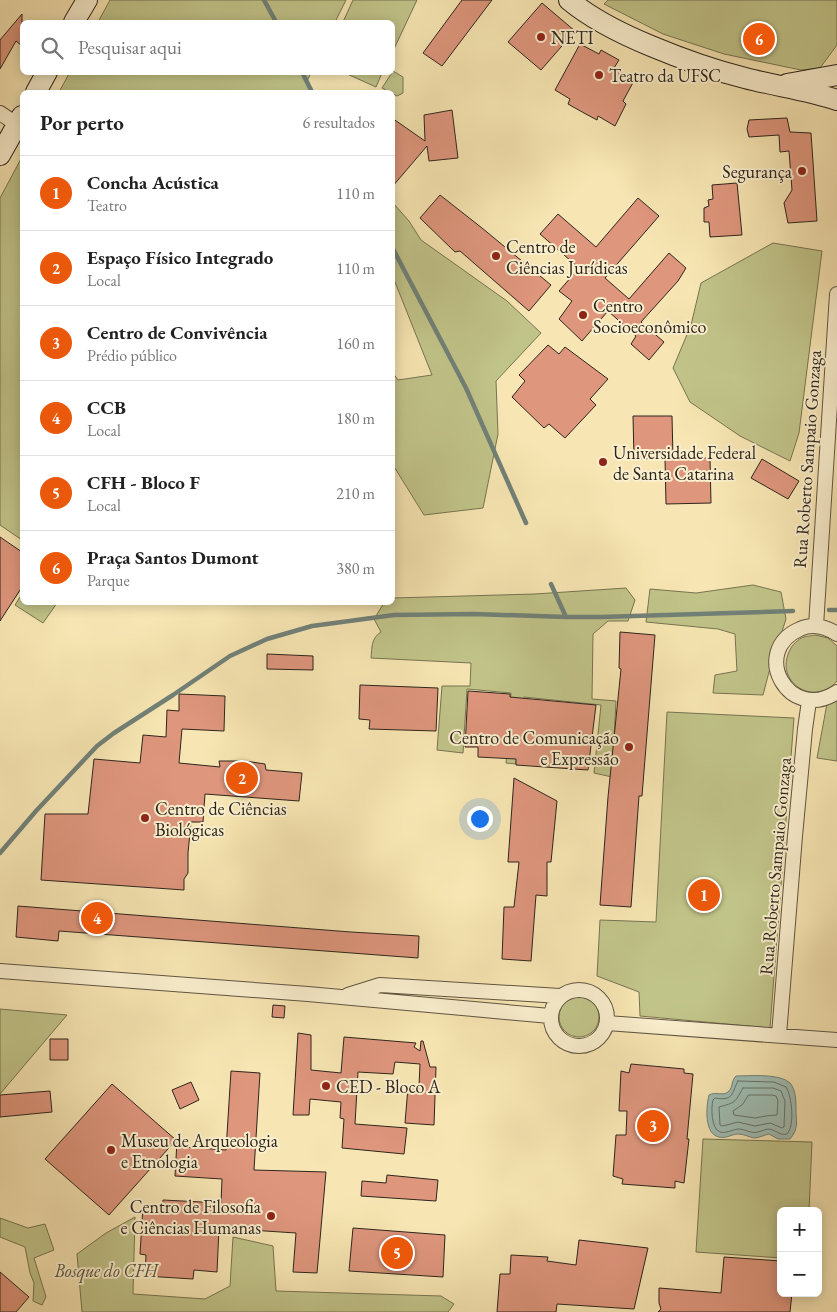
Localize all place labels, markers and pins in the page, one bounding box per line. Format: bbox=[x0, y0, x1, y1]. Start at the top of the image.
pin: 6 bbox=[743, 20, 775, 58]
place label: NETI bbox=[551, 26, 594, 49]
marker: NETI bbox=[535, 31, 547, 43]
place label: Teatro da UFSC bbox=[609, 64, 721, 87]
marker: Teatro da UFSC bbox=[593, 69, 605, 81]
place label: Segurança bbox=[722, 160, 793, 183]
marker: Segurança bbox=[796, 165, 808, 177]
place label: Centro de Ciências Jurídicas bbox=[506, 235, 628, 279]
marker: Centro de Ciências Jurídicas bbox=[490, 250, 502, 262]
place label: Centro Socioeconômico bbox=[593, 294, 706, 338]
marker: Centro Socioeconômico bbox=[577, 309, 589, 321]
place label: Universidade Federal de Santa Catarina bbox=[613, 441, 756, 485]
marker: Universidade Federal de Santa Catarina bbox=[597, 456, 609, 468]
place label: Centro de Comunicação e Expressão bbox=[449, 726, 619, 770]
marker: Centro de Comunicação e Expressão bbox=[623, 741, 635, 753]
pin: 2 bbox=[226, 759, 258, 797]
place label: Centro de Ciências Biológicas bbox=[155, 797, 287, 841]
marker: Centro de Ciências Biológicas bbox=[139, 812, 151, 824]
pin: 1 bbox=[688, 876, 720, 914]
pin: 4 bbox=[81, 899, 113, 937]
place label: CED - Bloco A bbox=[336, 1075, 441, 1098]
marker: CED - Bloco A bbox=[320, 1080, 332, 1092]
pin: 3 bbox=[637, 1107, 669, 1145]
place label: Museu de Arqueologia e Etnologia bbox=[121, 1129, 279, 1173]
marker: Museu de Arqueologia e Etnologia bbox=[105, 1144, 117, 1156]
place label: Centro de Filosofia e Ciências Humanas bbox=[121, 1195, 262, 1239]
marker: Centro de Filosofia e Ciências Humanas bbox=[265, 1210, 277, 1222]
pin: 5 bbox=[381, 1234, 413, 1272]

